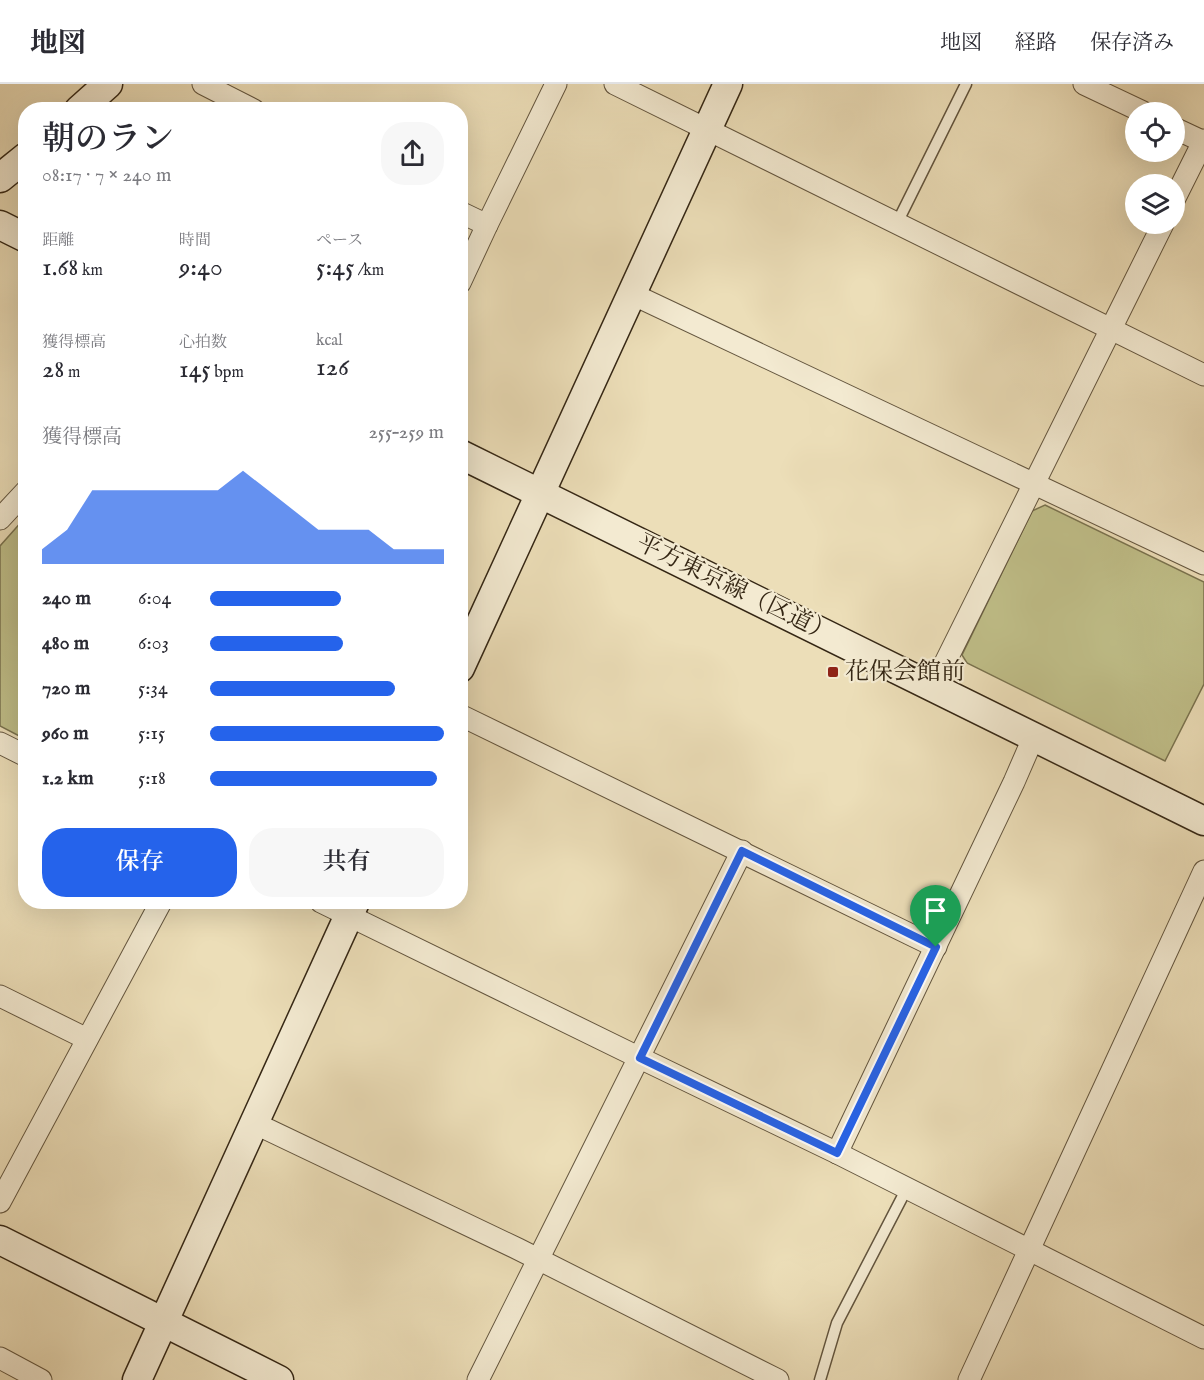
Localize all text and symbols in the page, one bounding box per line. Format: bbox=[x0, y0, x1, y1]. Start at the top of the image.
text: 地図 bbox=[30, 27, 86, 62]
text: 地図 bbox=[940, 30, 982, 57]
text: 経路 bbox=[1015, 30, 1057, 57]
text: 保存済み bbox=[1090, 30, 1174, 57]
map controls bbox=[1125, 102, 1185, 234]
button: locate bbox=[1125, 102, 1185, 162]
text: 朝のラン bbox=[42, 119, 174, 161]
button: share bbox=[381, 122, 444, 185]
text: 08:17 · 7 × 240 m bbox=[42, 163, 171, 188]
button: layers bbox=[1125, 174, 1185, 234]
text: 距離 bbox=[42, 231, 74, 251]
text: 時間 bbox=[179, 231, 211, 251]
text: ペース bbox=[316, 231, 363, 251]
text: 1.68 bbox=[42, 251, 78, 284]
text: 9:40 bbox=[179, 251, 223, 284]
text: 5:45 bbox=[316, 251, 354, 284]
text: km bbox=[78, 261, 103, 281]
text: /km bbox=[354, 261, 384, 281]
text: kcal bbox=[316, 331, 343, 351]
text: 獲得標高 bbox=[42, 333, 106, 353]
text: 心拍数 bbox=[179, 333, 227, 353]
text: 126 bbox=[316, 351, 349, 384]
text: 28 bbox=[42, 353, 64, 386]
text: 145 bbox=[179, 353, 211, 386]
text: m bbox=[64, 363, 80, 383]
text: bpm bbox=[211, 363, 244, 383]
text: 255–259 m bbox=[368, 420, 444, 445]
text: 獲得標高 bbox=[42, 425, 122, 450]
street label: 平方東京線（区道） bbox=[631, 528, 839, 650]
text: 240 m bbox=[42, 586, 91, 611]
text: 6:04 bbox=[138, 586, 171, 611]
text: 480 m bbox=[42, 631, 89, 656]
text: 6:03 bbox=[138, 631, 169, 656]
place label: 花保会館前 bbox=[845, 657, 965, 688]
marker: 花保会館前 bbox=[826, 665, 840, 679]
text: 720 m bbox=[42, 676, 90, 701]
text: 5:34 bbox=[138, 676, 168, 701]
text: 960 m bbox=[42, 721, 89, 746]
text: 5:15 bbox=[138, 721, 165, 746]
text: 1.2 km bbox=[42, 766, 94, 791]
text: 5:18 bbox=[138, 766, 166, 791]
button: 保存 bbox=[42, 828, 237, 897]
button: 共有 bbox=[249, 828, 444, 897]
pin bbox=[910, 885, 961, 947]
icon: arrive bbox=[919, 894, 952, 927]

